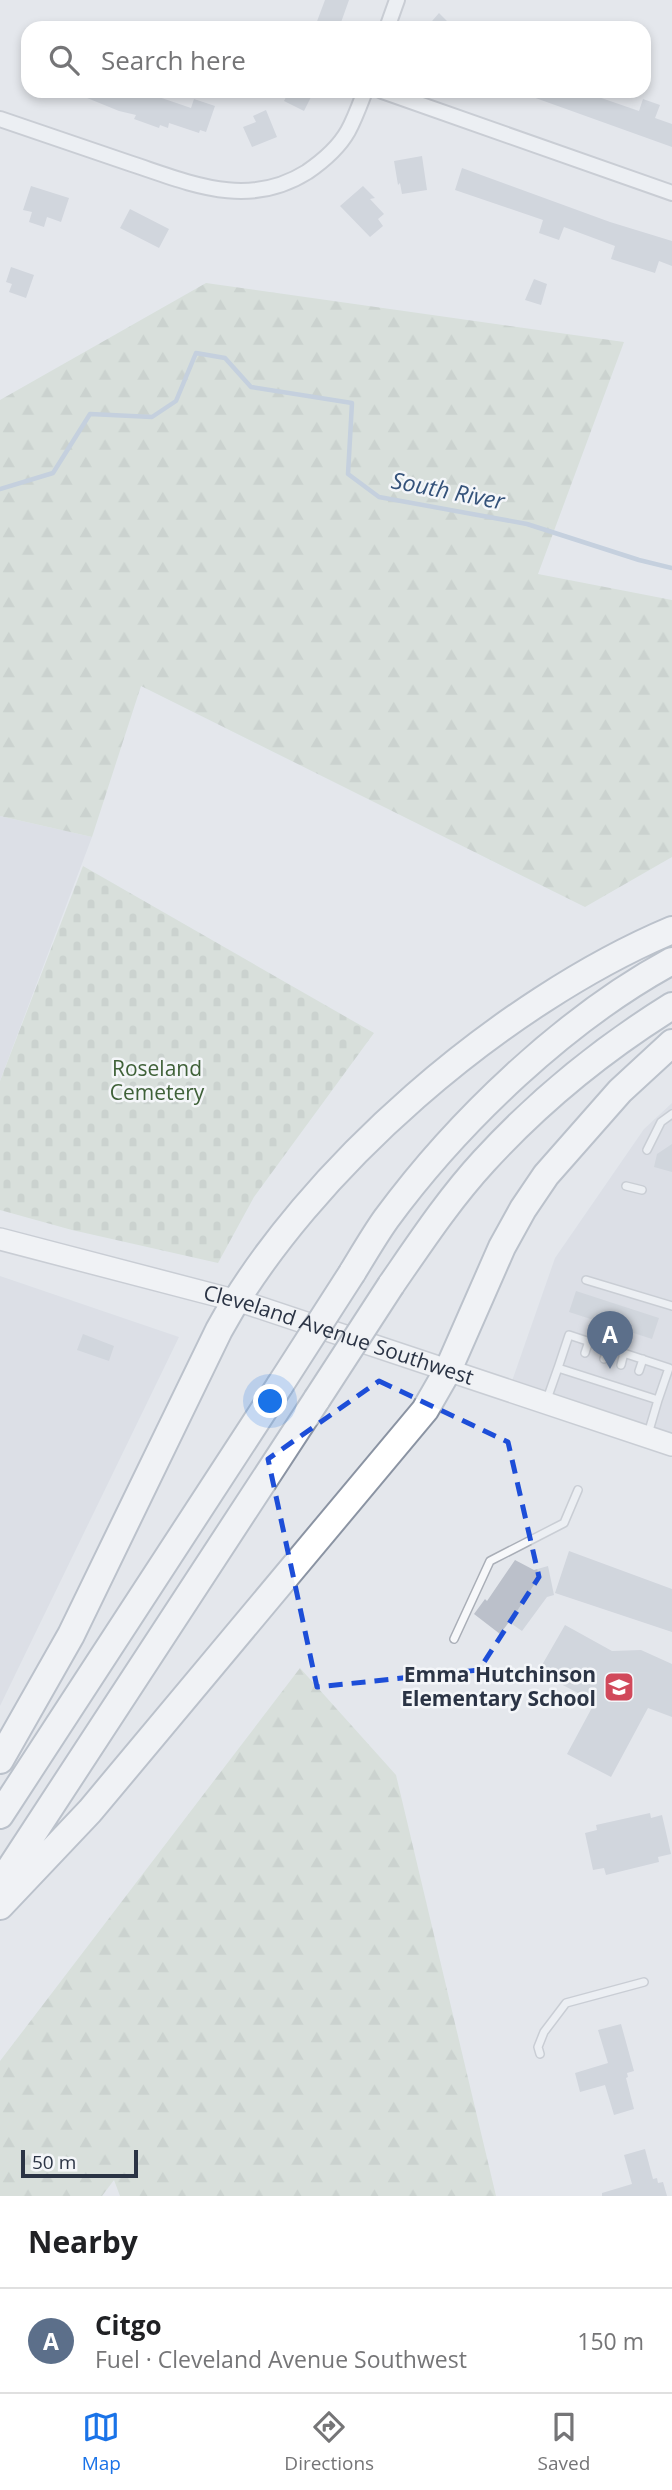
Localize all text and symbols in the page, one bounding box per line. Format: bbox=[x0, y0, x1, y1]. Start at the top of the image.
search box bbox=[21, 21, 651, 98]
icon: search bbox=[45, 41, 83, 79]
text: Search here bbox=[101, 42, 246, 78]
water label: South River bbox=[389, 463, 508, 517]
park label: Roseland Cemetery bbox=[110, 1054, 205, 1106]
street label: Cleveland Avenue Southwest bbox=[201, 1278, 478, 1391]
pin: A bbox=[587, 1311, 633, 1369]
your location bbox=[253, 1384, 287, 1418]
place label: Emma Hutchinson Elementary School bbox=[401, 1660, 596, 1712]
school or university icon: Emma Hutchinson Elementary School bbox=[602, 1670, 636, 1704]
scale bar bbox=[21, 2147, 138, 2179]
text: 50 m bbox=[32, 2149, 76, 2175]
text: Nearby bbox=[28, 2221, 138, 2262]
text: Citgo bbox=[95, 2307, 162, 2343]
text: A bbox=[43, 2325, 59, 2357]
text: 150 m bbox=[577, 2325, 644, 2357]
text: Fuel · Cleveland Avenue Southwest bbox=[95, 2343, 467, 2375]
tab: Map bbox=[82, 2408, 121, 2476]
tab: Directions bbox=[284, 2408, 374, 2476]
tab: Saved bbox=[538, 2408, 590, 2476]

